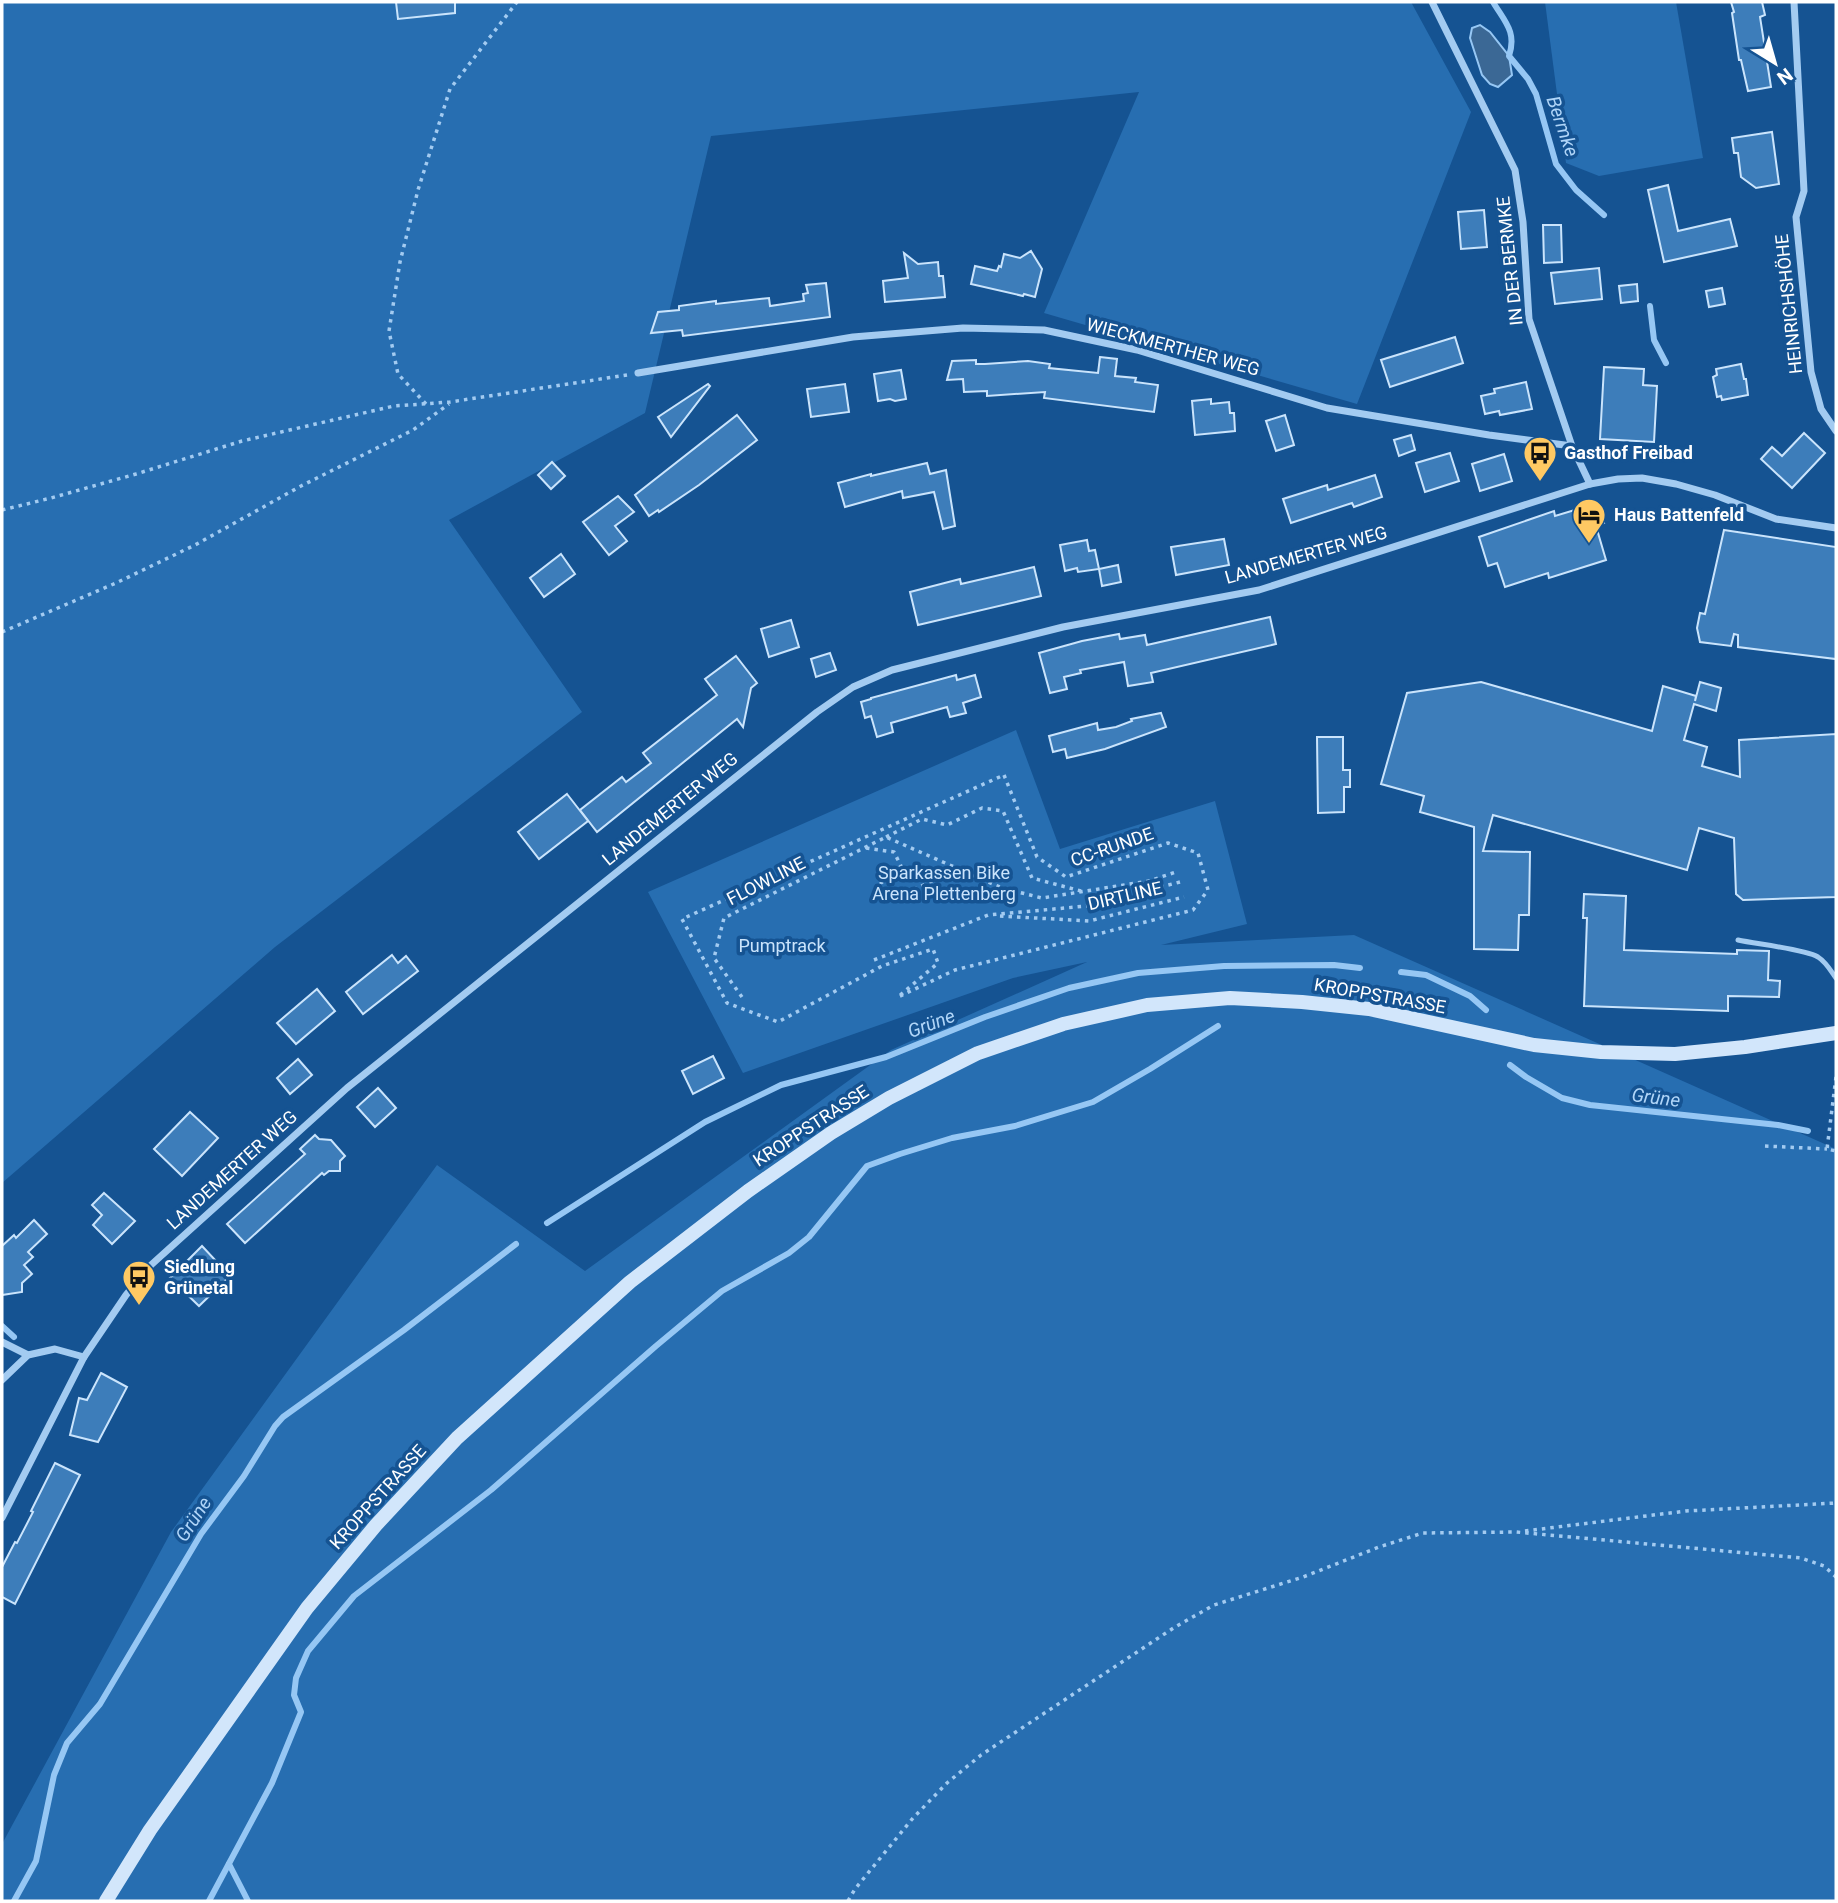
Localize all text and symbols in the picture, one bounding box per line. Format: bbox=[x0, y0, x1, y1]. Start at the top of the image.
north arrow bbox=[1740, 28, 1810, 98]
text: N bbox=[1773, 63, 1797, 89]
water label: Bermke bbox=[1541, 93, 1584, 160]
street label: IN DER BERMKE bbox=[1492, 196, 1527, 327]
street label: HEINRICHSHÖHE bbox=[1771, 233, 1806, 375]
street label: WIECKMERTHER WEG bbox=[1084, 313, 1262, 380]
bus stop icon: Gasthof Freibad bbox=[1521, 434, 1559, 483]
place label: Gasthof Freibad bbox=[1564, 442, 1693, 463]
hotel icon: Haus Battenfeld bbox=[1570, 496, 1608, 545]
place label: Haus Battenfeld bbox=[1614, 504, 1744, 525]
street label: LANDEMERTER WEG bbox=[1222, 521, 1389, 588]
street label: LANDEMERTER WEG bbox=[598, 748, 742, 870]
street label: CC-RUNDE bbox=[1068, 823, 1156, 870]
street label: FLOWLINE bbox=[723, 852, 808, 909]
park label: Sparkassen Bike Arena Plettenberg bbox=[872, 862, 1016, 904]
street label: DIRTLINE bbox=[1086, 877, 1164, 914]
park label: Pumptrack bbox=[738, 935, 826, 956]
street label: KROPPSTRASSE bbox=[1313, 974, 1448, 1017]
water label: Grüne bbox=[904, 1004, 958, 1043]
street label: KROPPSTRASSE bbox=[749, 1080, 872, 1171]
water label: Grüne bbox=[1630, 1083, 1682, 1112]
street label: LANDEMERTER WEG bbox=[162, 1106, 301, 1234]
place label: Siedlung Grünetal bbox=[164, 1256, 235, 1298]
bus stop icon: Siedlung Grünetal bbox=[120, 1258, 158, 1307]
street label: KROPPSTRASSE bbox=[325, 1440, 430, 1553]
water label: Grüne bbox=[170, 1492, 217, 1546]

